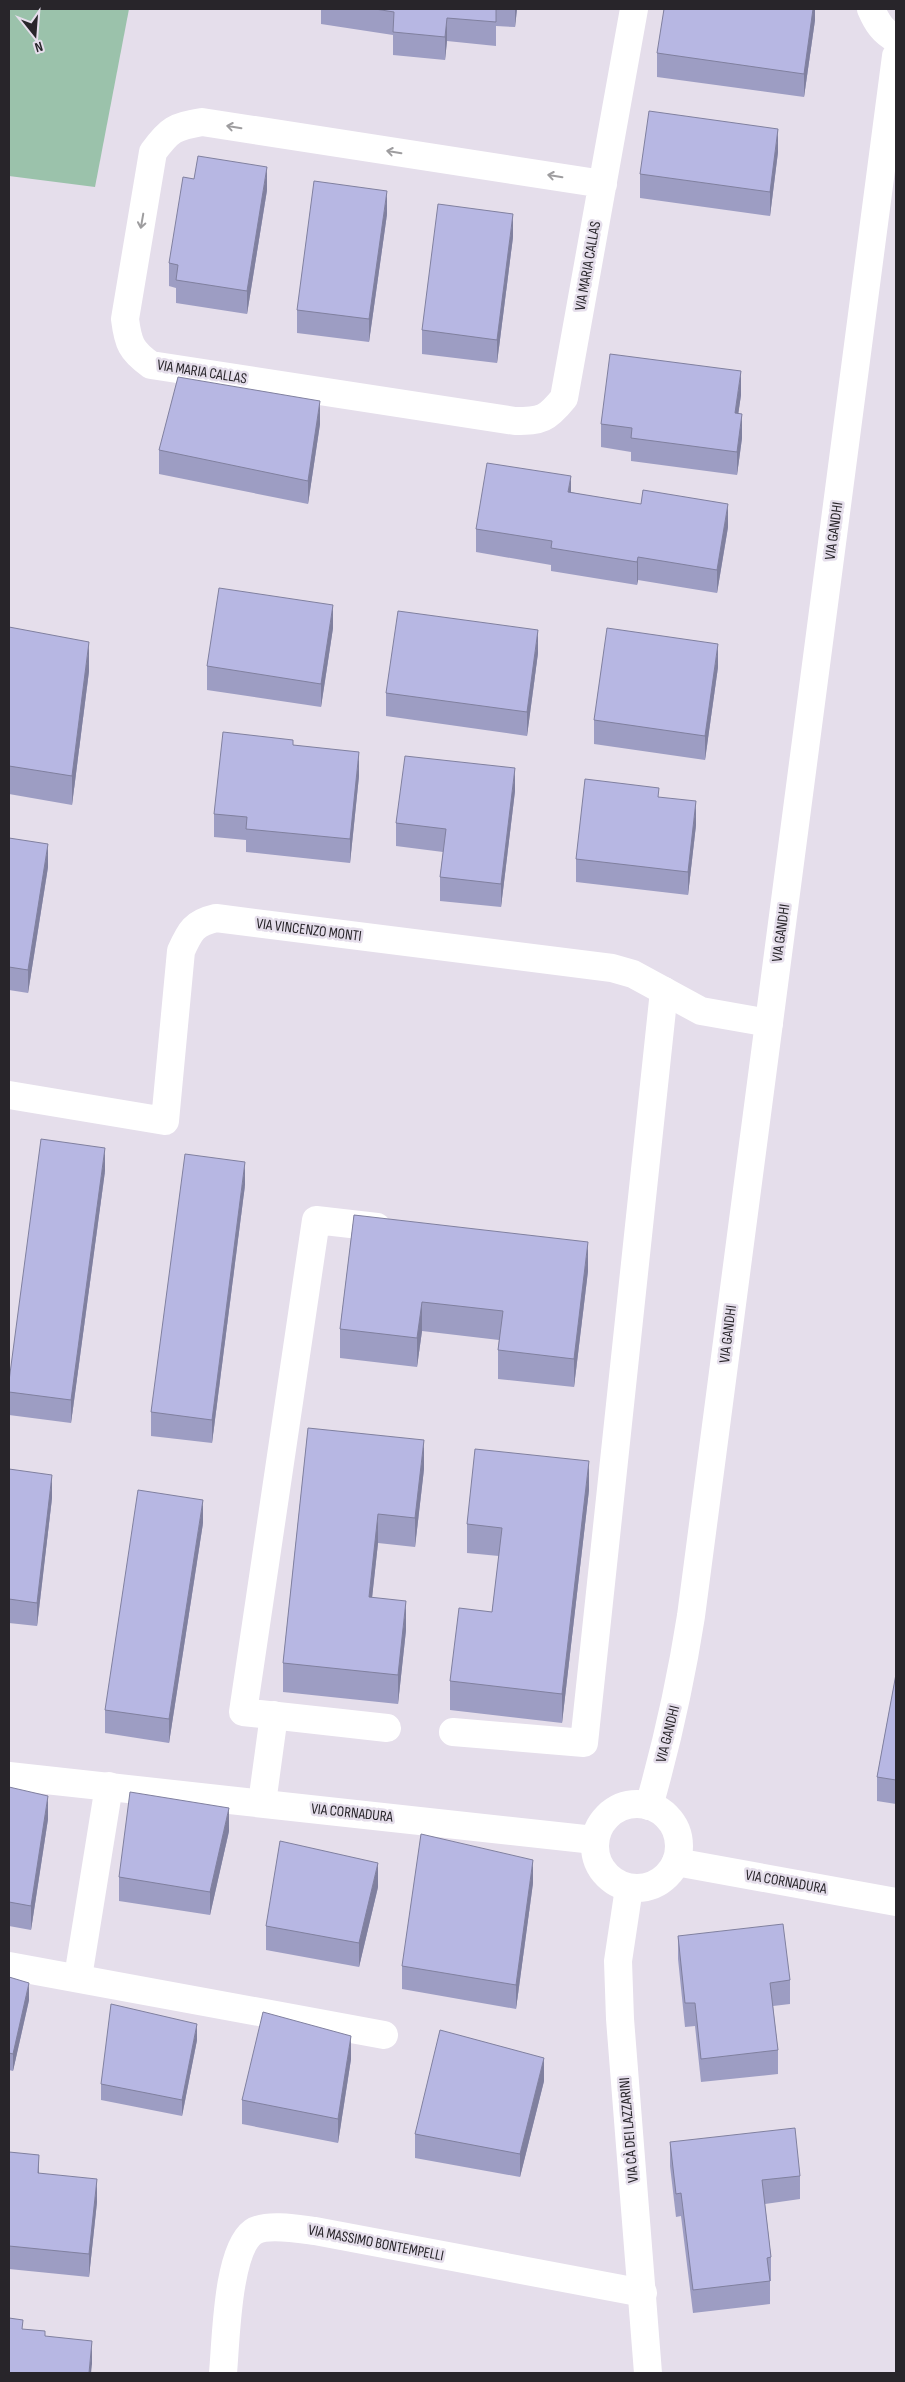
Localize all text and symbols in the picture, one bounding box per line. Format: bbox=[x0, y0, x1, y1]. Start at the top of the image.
north arrow bbox=[10, 10, 60, 60]
text: N bbox=[33, 38, 45, 56]
one-way arrow bbox=[226, 122, 242, 132]
one-way arrow bbox=[387, 146, 403, 156]
one-way arrow bbox=[547, 171, 563, 181]
one-way arrow bbox=[136, 213, 146, 229]
street label: VIA MARIA CALLAS bbox=[571, 220, 605, 312]
street label: VIA MARIA CALLAS bbox=[156, 356, 248, 388]
street label: VIA GANDHI bbox=[821, 501, 847, 561]
street label: VIA GANDHI bbox=[768, 903, 794, 963]
street label: VIA VINCENZO MONTI bbox=[255, 914, 363, 946]
street label: VIA GANDHI bbox=[715, 1304, 741, 1364]
street label: VIA GANDHI bbox=[652, 1703, 684, 1765]
street label: VIA CORNADURA bbox=[310, 1799, 394, 1827]
street label: VIA CORNADURA bbox=[744, 1866, 829, 1899]
street label: VIA CÀ DEI LAZZARINI bbox=[615, 2077, 643, 2183]
street label: VIA MASSIMO BONTEMPELLI bbox=[307, 2221, 445, 2265]

